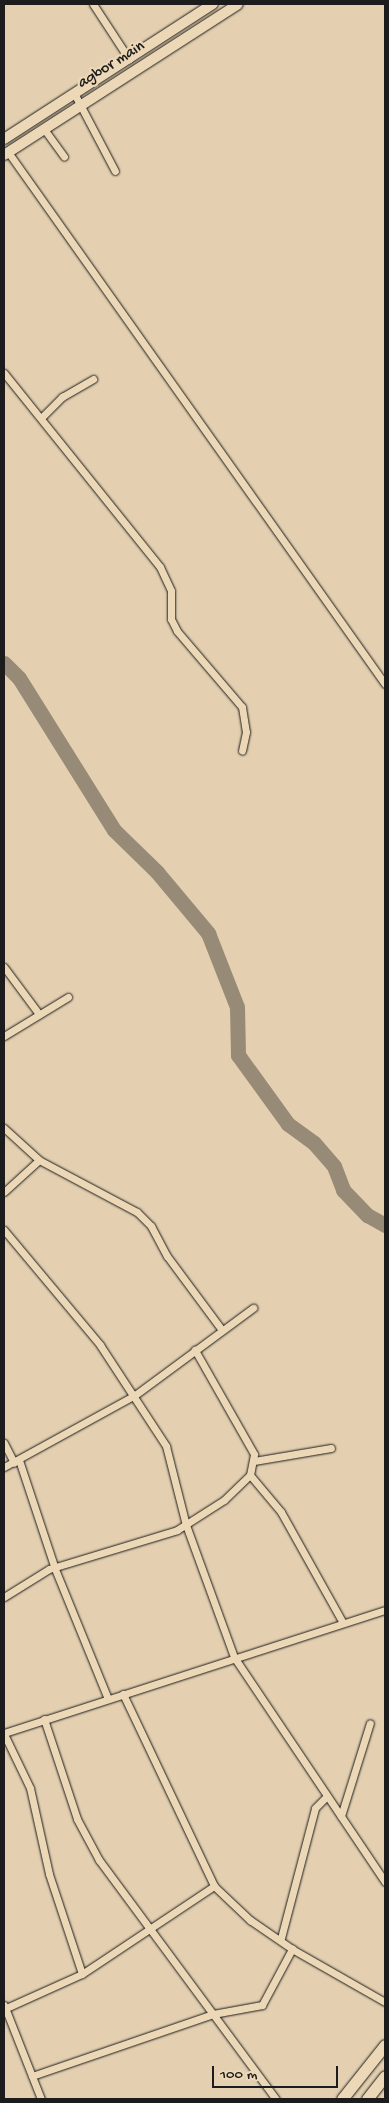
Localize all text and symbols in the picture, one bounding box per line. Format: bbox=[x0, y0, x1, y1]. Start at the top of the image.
street label: agbor main bbox=[75, 38, 149, 94]
scale bar bbox=[214, 2056, 340, 2088]
text: 100 m bbox=[220, 2066, 257, 2084]

